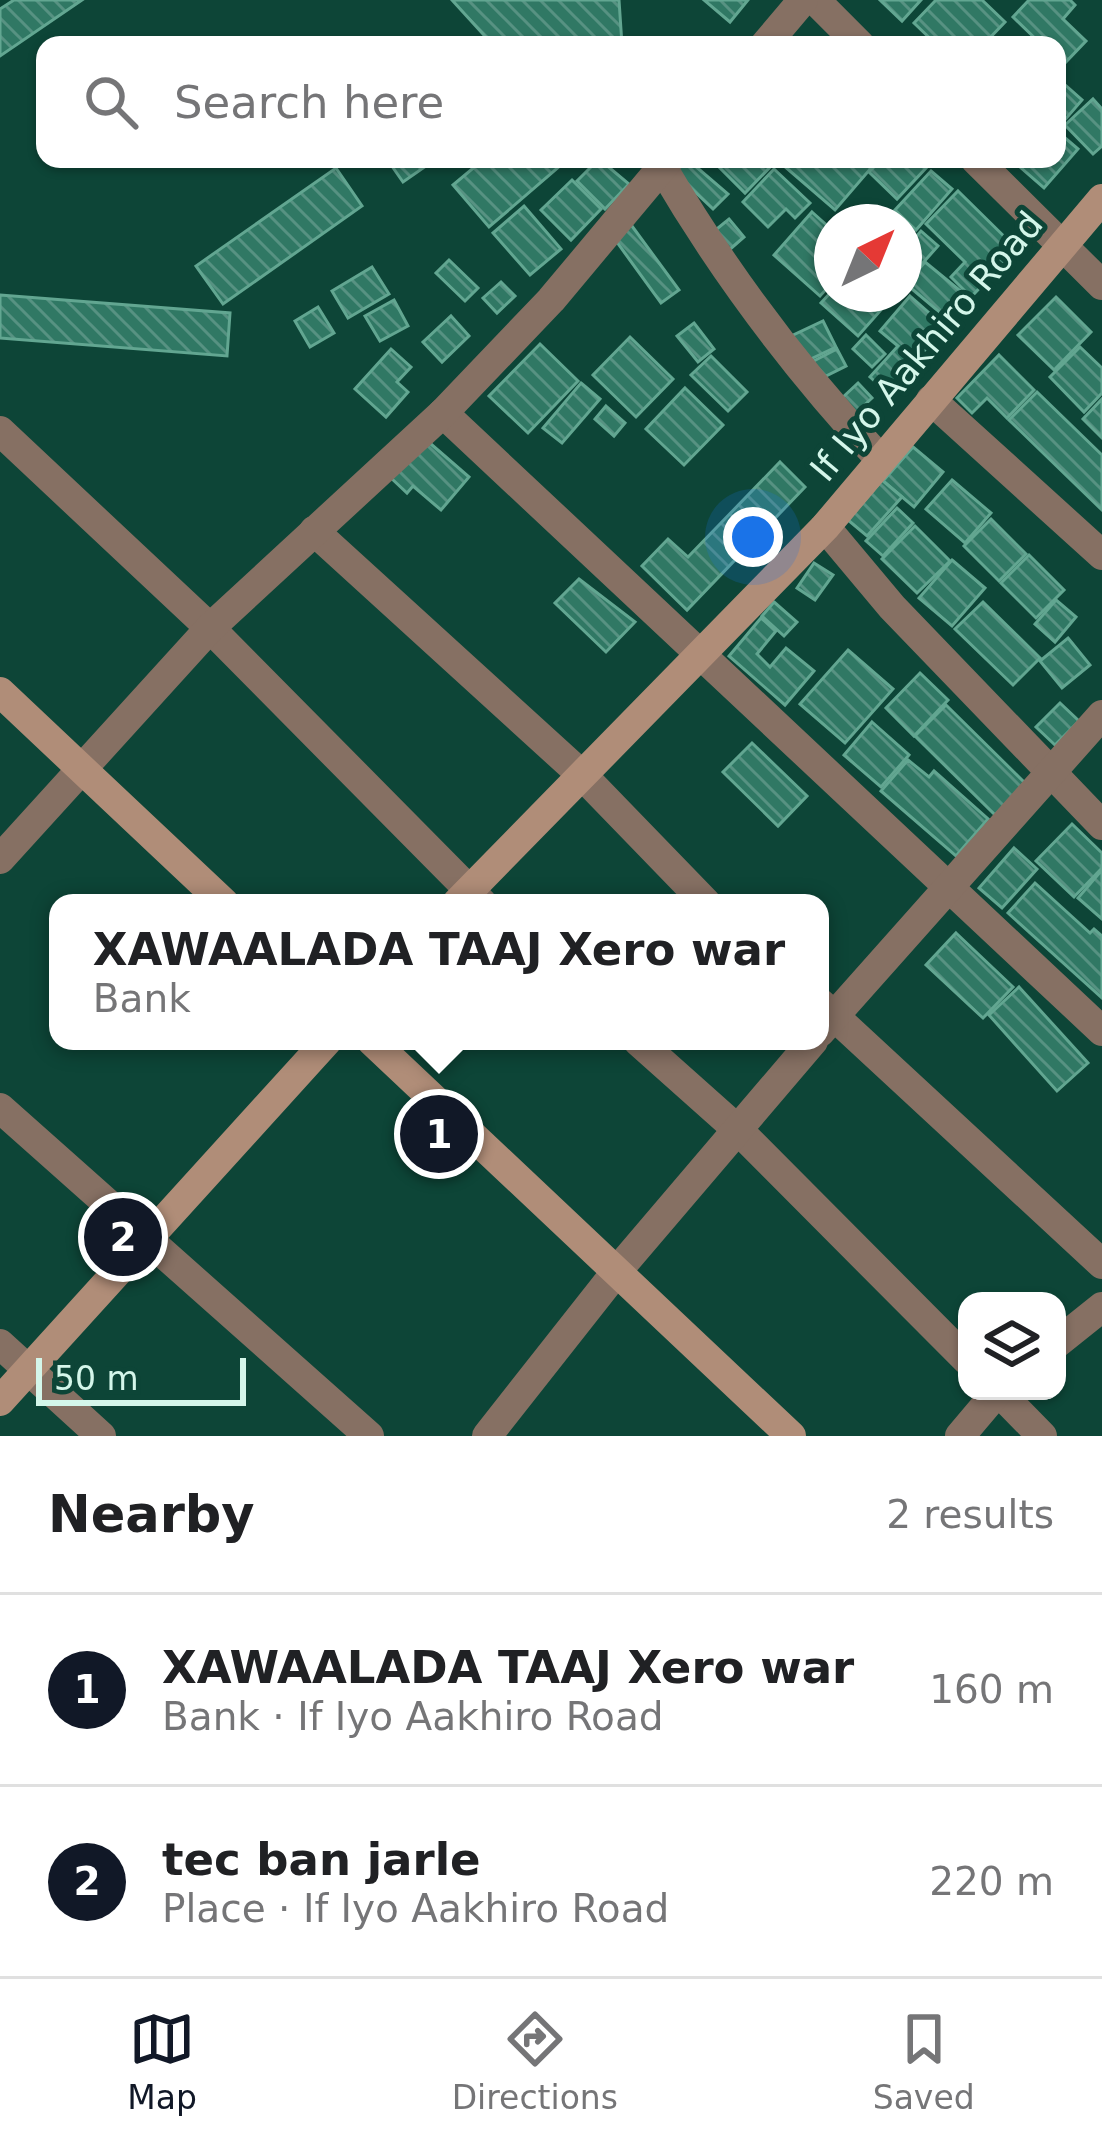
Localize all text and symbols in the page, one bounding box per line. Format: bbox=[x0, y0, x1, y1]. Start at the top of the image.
search box bbox=[36, 36, 1066, 168]
icon: search bbox=[78, 69, 144, 135]
text: Search here bbox=[174, 76, 444, 129]
street label: If Iyo Aakhiro Road bbox=[802, 204, 1051, 489]
north arrow bbox=[814, 204, 922, 312]
your location bbox=[723, 507, 783, 567]
popup bbox=[49, 894, 829, 1050]
text: XAWAALADA TAAJ Xero war bbox=[93, 923, 785, 976]
text: Bank bbox=[93, 976, 191, 1021]
pin: 1 bbox=[400, 1089, 478, 1179]
pin: 2 bbox=[84, 1192, 162, 1282]
map controls bbox=[958, 1292, 1066, 1400]
button: layers bbox=[958, 1292, 1066, 1400]
scale bar bbox=[36, 1352, 246, 1405]
text: 50 m bbox=[54, 1359, 139, 1398]
text: Nearby bbox=[48, 1485, 255, 1544]
text: 2 results bbox=[886, 1492, 1054, 1537]
text: XAWAALADA TAAJ Xero war bbox=[162, 1641, 854, 1694]
text: 1 bbox=[73, 1667, 101, 1712]
text: 160 m bbox=[929, 1667, 1054, 1712]
text: Bank · If Iyo Aakhiro Road bbox=[162, 1694, 664, 1739]
text: tec ban jarle bbox=[162, 1833, 481, 1886]
text: 2 bbox=[73, 1859, 101, 1904]
text: 220 m bbox=[929, 1859, 1054, 1904]
text: Place · If Iyo Aakhiro Road bbox=[162, 1886, 669, 1931]
tab: Map bbox=[127, 2006, 197, 2117]
tab: Directions bbox=[452, 2006, 618, 2117]
tab: Saved bbox=[873, 2006, 975, 2117]

